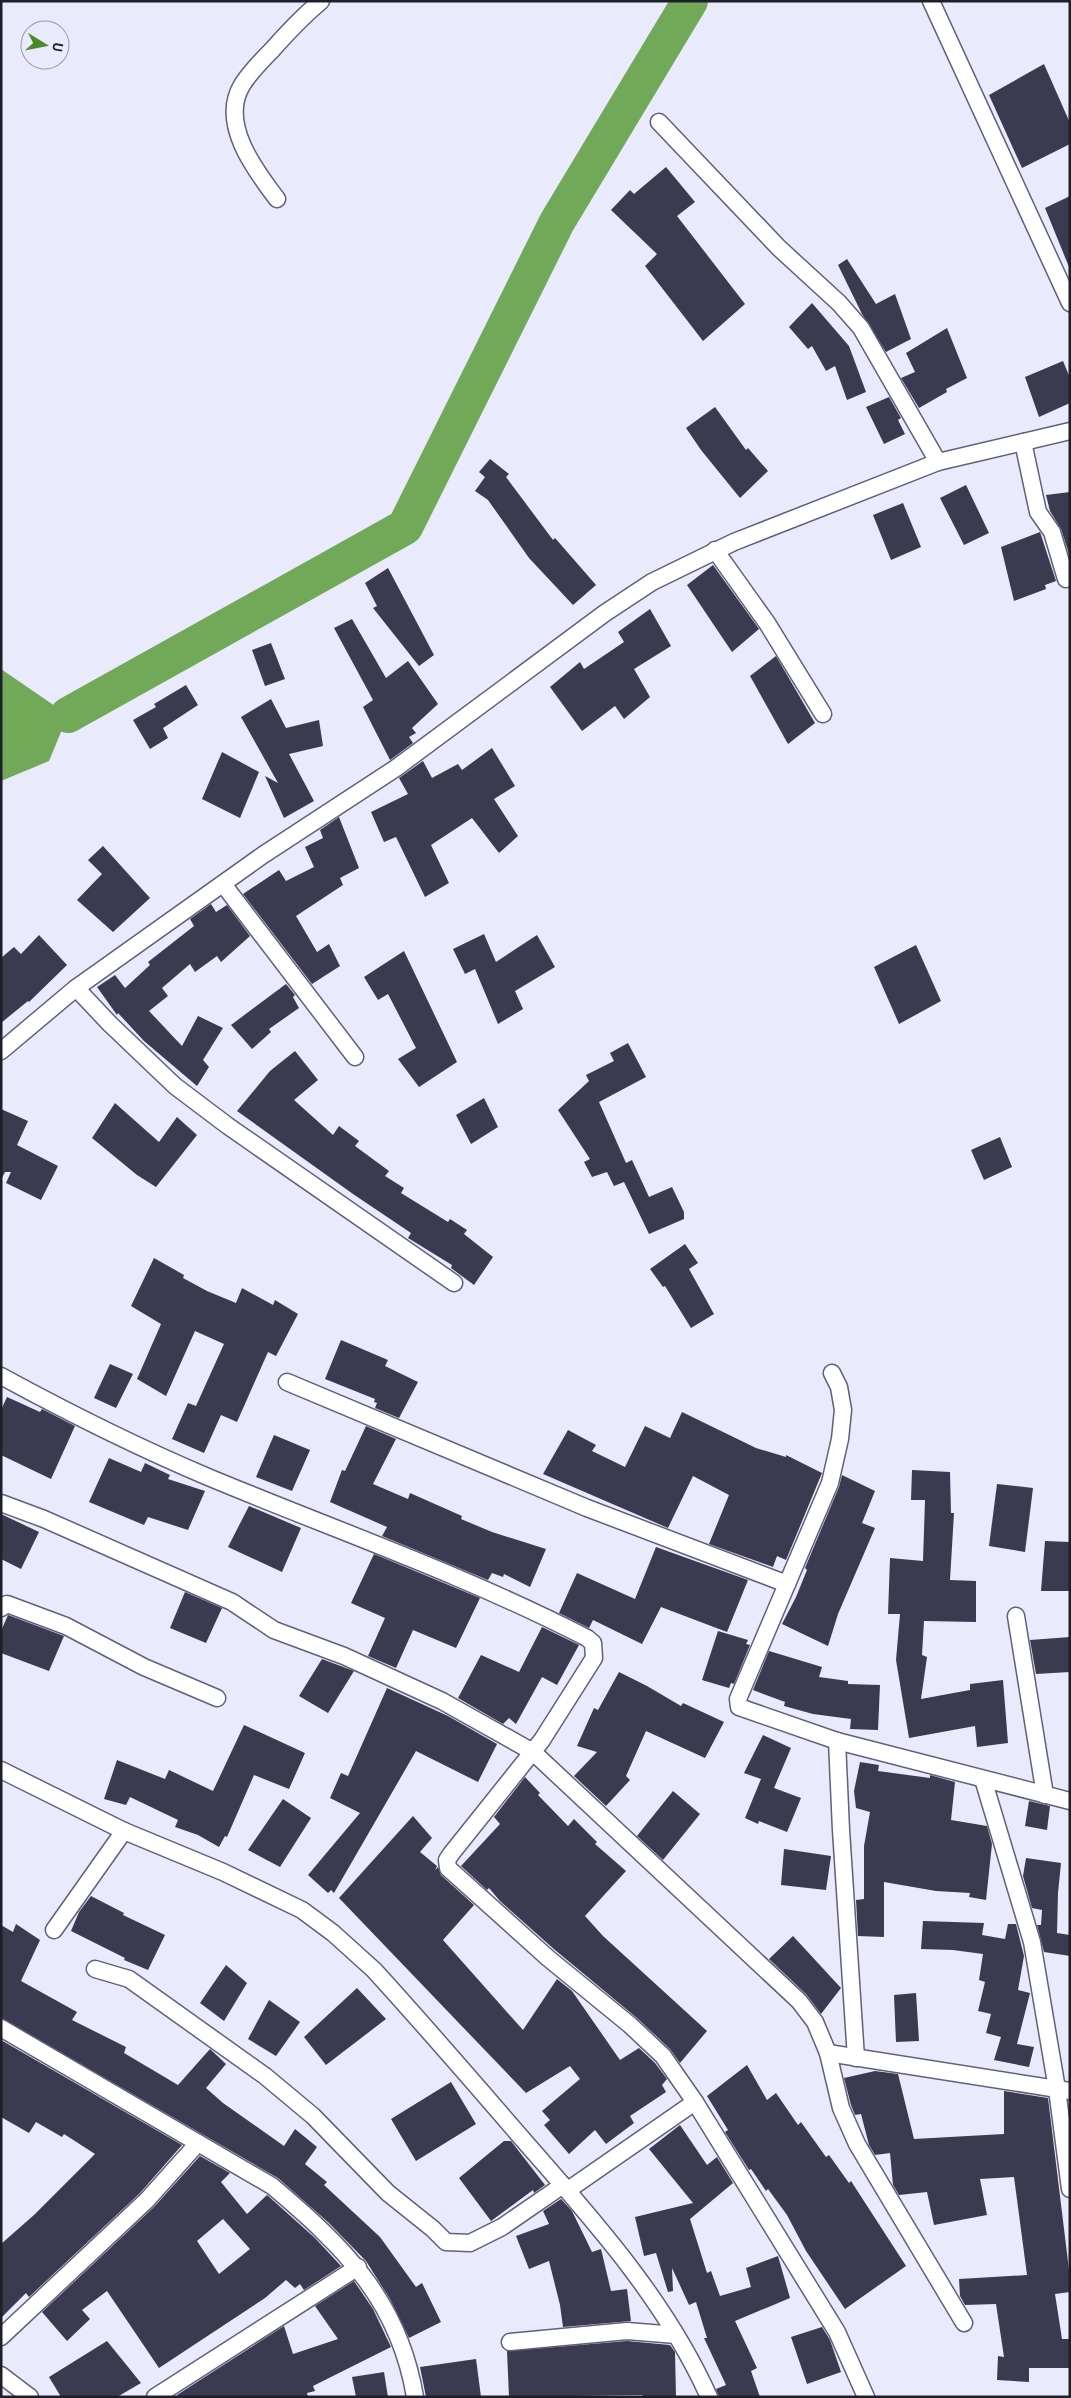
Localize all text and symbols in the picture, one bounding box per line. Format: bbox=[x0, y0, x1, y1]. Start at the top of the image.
north arrow bbox=[20, 20, 70, 70]
text: U bbox=[48, 41, 67, 53]

